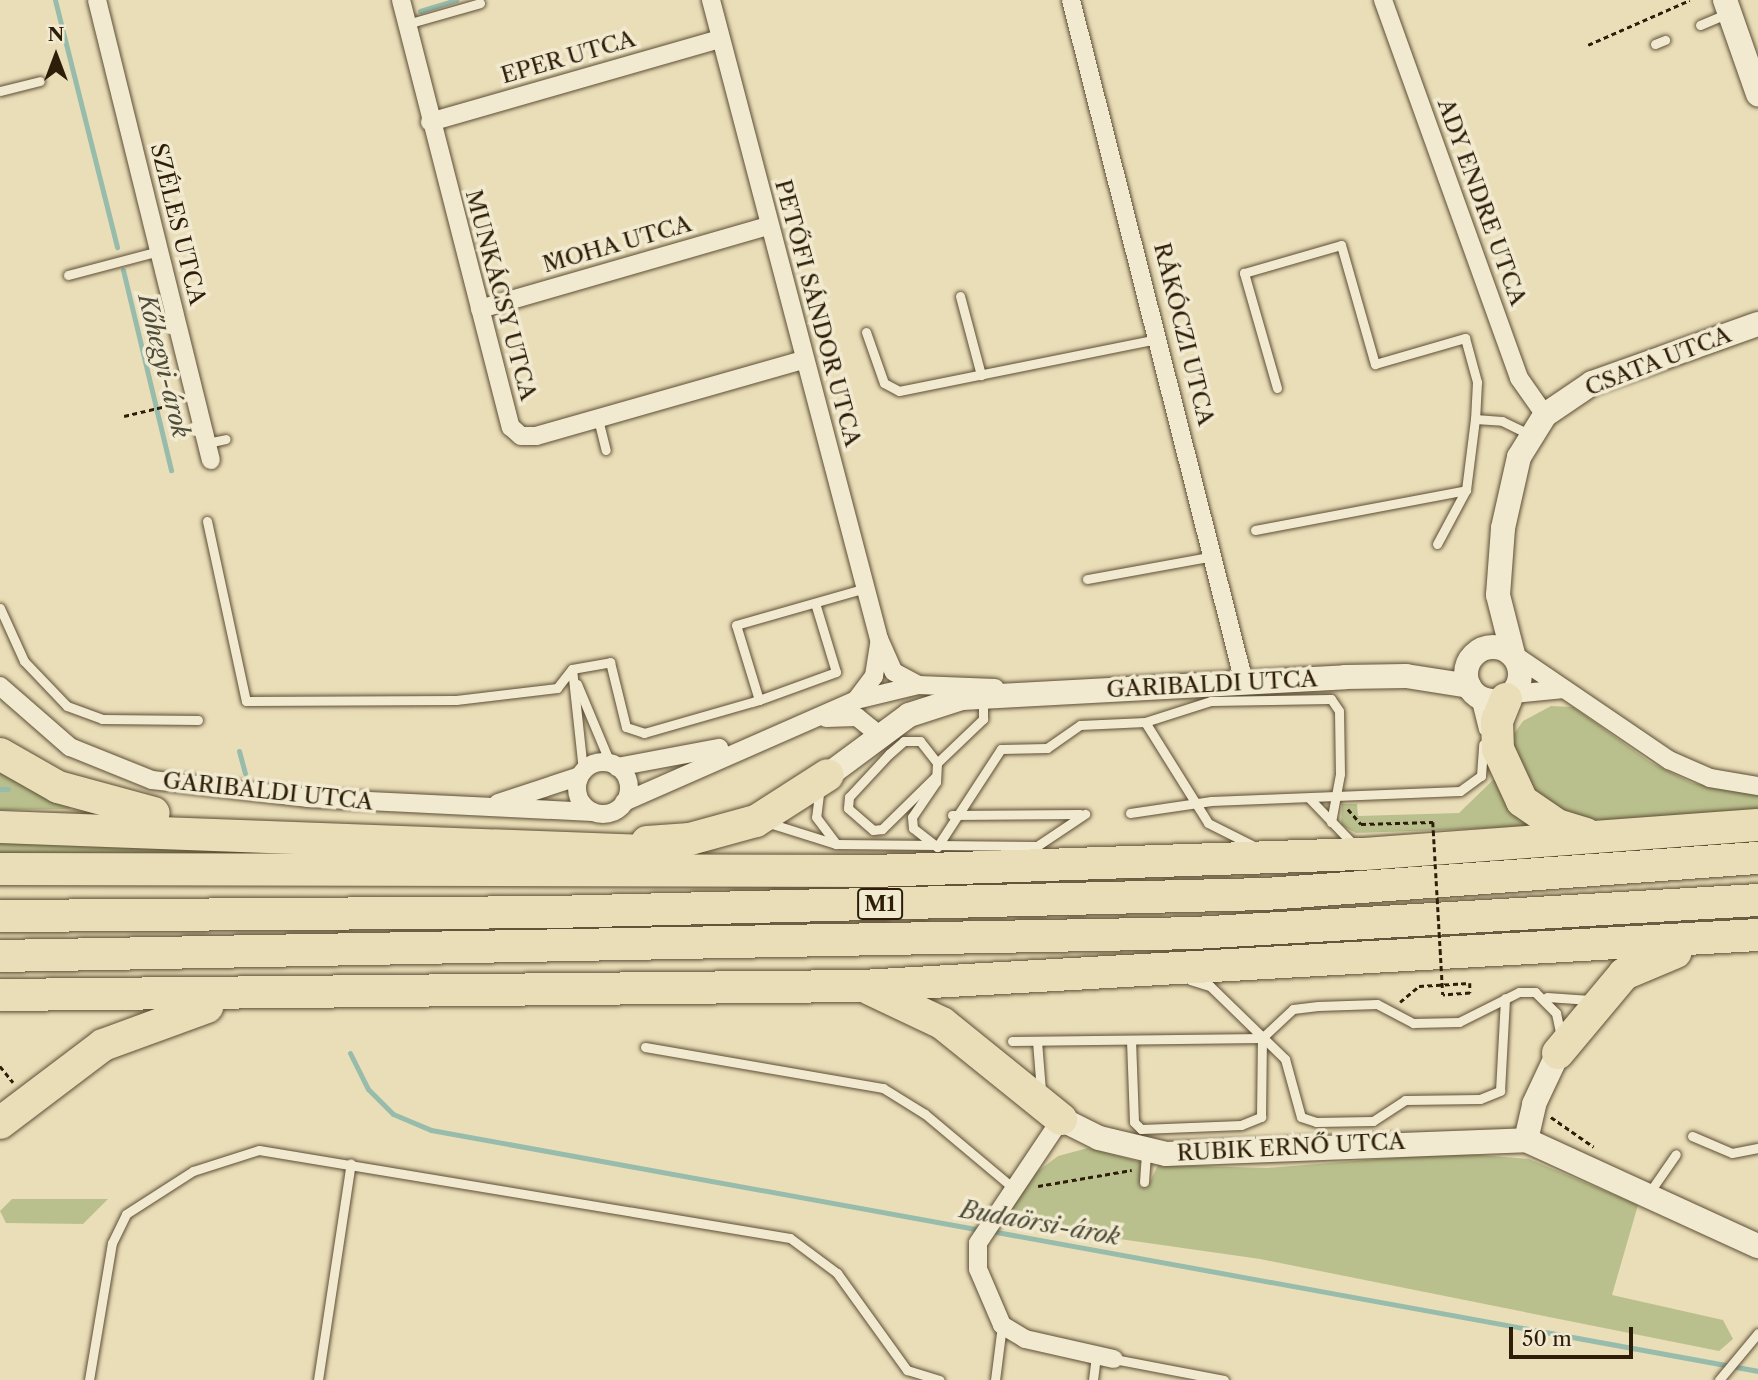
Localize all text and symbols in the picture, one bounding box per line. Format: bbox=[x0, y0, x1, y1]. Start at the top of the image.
north arrow bbox=[21, 21, 91, 91]
text: N bbox=[48, 23, 64, 46]
street label: EPER UTCA bbox=[497, 25, 639, 89]
street label: ADY ENDRE UTCA bbox=[1432, 94, 1532, 310]
street label: SZÉLES UTCA bbox=[145, 140, 211, 308]
street label: PETŐFI SÁNDOR UTCA bbox=[769, 176, 867, 450]
street label: MUNKÁCSY UTCA bbox=[459, 186, 543, 404]
street label: MOHA UTCA bbox=[539, 209, 695, 279]
street label: RÁKÓCZI UTCA bbox=[1148, 240, 1220, 428]
water label: Kőhegyi-árok bbox=[132, 291, 196, 441]
street label: CSATA UTCA bbox=[1581, 320, 1735, 402]
street label: GARIBALDI UTCA bbox=[1106, 665, 1318, 703]
street label: GARIBALDI UTCA bbox=[161, 766, 375, 816]
road number: M1 bbox=[856, 886, 904, 922]
street label: RUBIK ERNŐ UTCA bbox=[1176, 1127, 1406, 1167]
water label: Budaörsi-árok bbox=[958, 1195, 1122, 1251]
scale bar bbox=[1513, 1314, 1637, 1358]
text: 50 m bbox=[1522, 1326, 1572, 1351]

